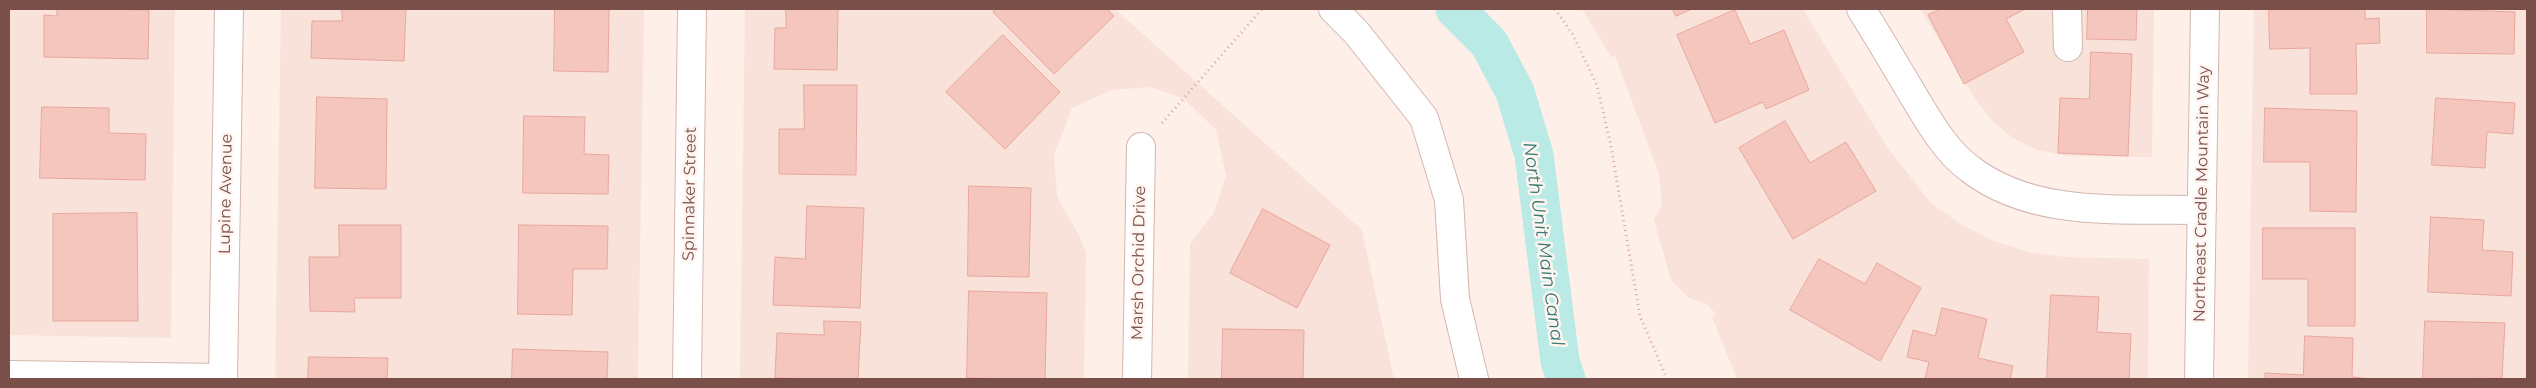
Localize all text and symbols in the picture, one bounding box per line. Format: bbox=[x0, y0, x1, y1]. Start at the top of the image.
street label: Northeast Cradle Mountain Way bbox=[2190, 66, 2214, 322]
street label: Spinnaker Street bbox=[679, 127, 701, 261]
street label: Lupine Avenue bbox=[215, 134, 237, 254]
water label: North Unit Main Canal bbox=[1518, 141, 1568, 347]
street label: Marsh Orchid Drive bbox=[1128, 186, 1150, 340]

